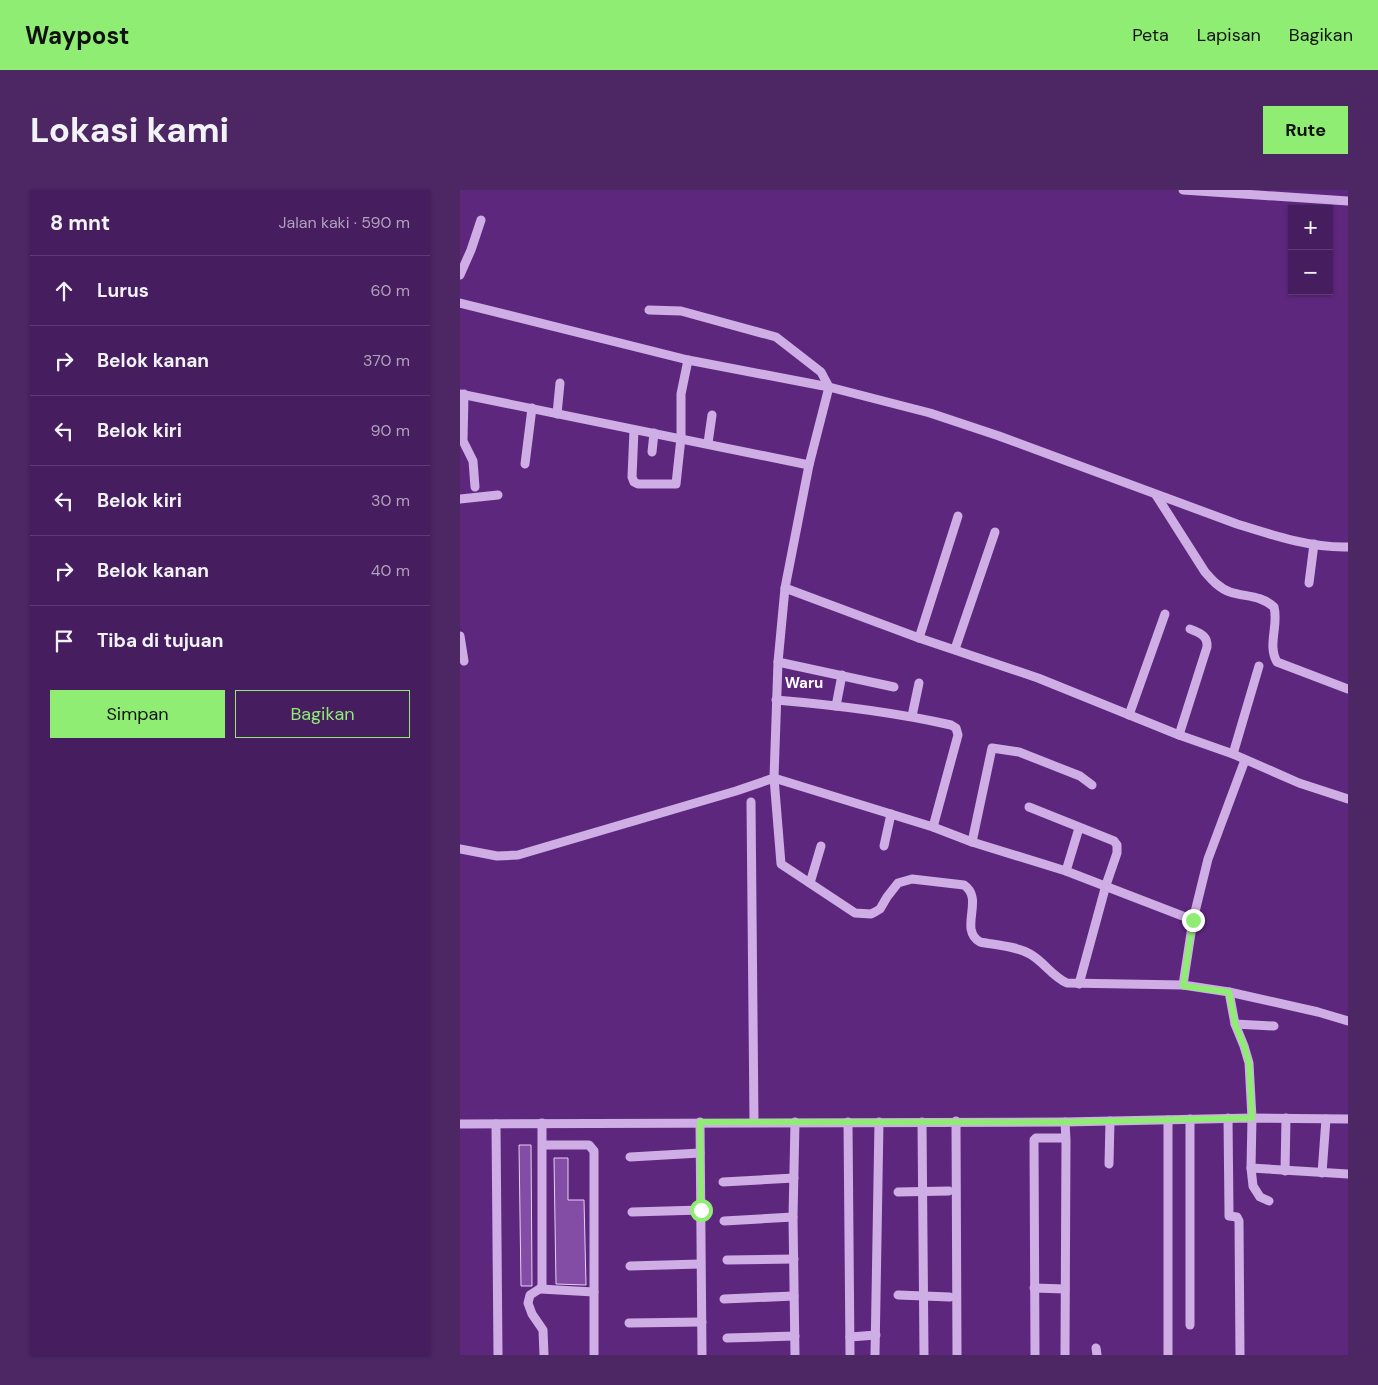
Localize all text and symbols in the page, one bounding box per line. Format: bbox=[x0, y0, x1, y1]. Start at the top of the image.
text: Waypost bbox=[25, 20, 129, 51]
text: Peta bbox=[1132, 23, 1169, 47]
text: Lapisan bbox=[1197, 23, 1261, 47]
text: Bagikan bbox=[1289, 23, 1353, 47]
button: Rute bbox=[1263, 106, 1348, 154]
text: Lokasi kami bbox=[30, 107, 229, 153]
map controls bbox=[1288, 205, 1333, 295]
button: + bbox=[1288, 205, 1333, 250]
text: 8 mnt bbox=[50, 209, 110, 237]
text: Jalan kaki · 590 m bbox=[278, 212, 410, 233]
button: − bbox=[1288, 250, 1333, 295]
icon: ahead bbox=[50, 277, 78, 305]
text: Lurus bbox=[97, 278, 149, 303]
text: 60 m bbox=[370, 280, 410, 301]
icon: right bbox=[50, 347, 78, 375]
text: Belok kanan bbox=[97, 348, 209, 373]
text: 370 m bbox=[363, 350, 410, 371]
icon: left bbox=[50, 417, 78, 445]
text: Belok kiri bbox=[97, 418, 182, 443]
text: 90 m bbox=[370, 420, 410, 441]
icon: left bbox=[50, 487, 78, 515]
text: Belok kiri bbox=[97, 488, 182, 513]
text: 30 m bbox=[371, 490, 410, 511]
icon: right bbox=[50, 557, 78, 585]
text: Belok kanan bbox=[97, 558, 209, 583]
text: 40 m bbox=[371, 560, 410, 581]
icon: arrive bbox=[50, 627, 78, 655]
text: Tiba di tujuan bbox=[97, 628, 223, 653]
district label: Waru bbox=[785, 673, 823, 693]
button: Simpan bbox=[50, 690, 225, 738]
button: Bagikan bbox=[235, 690, 410, 738]
route end bbox=[1182, 909, 1205, 932]
route start bbox=[690, 1199, 713, 1222]

